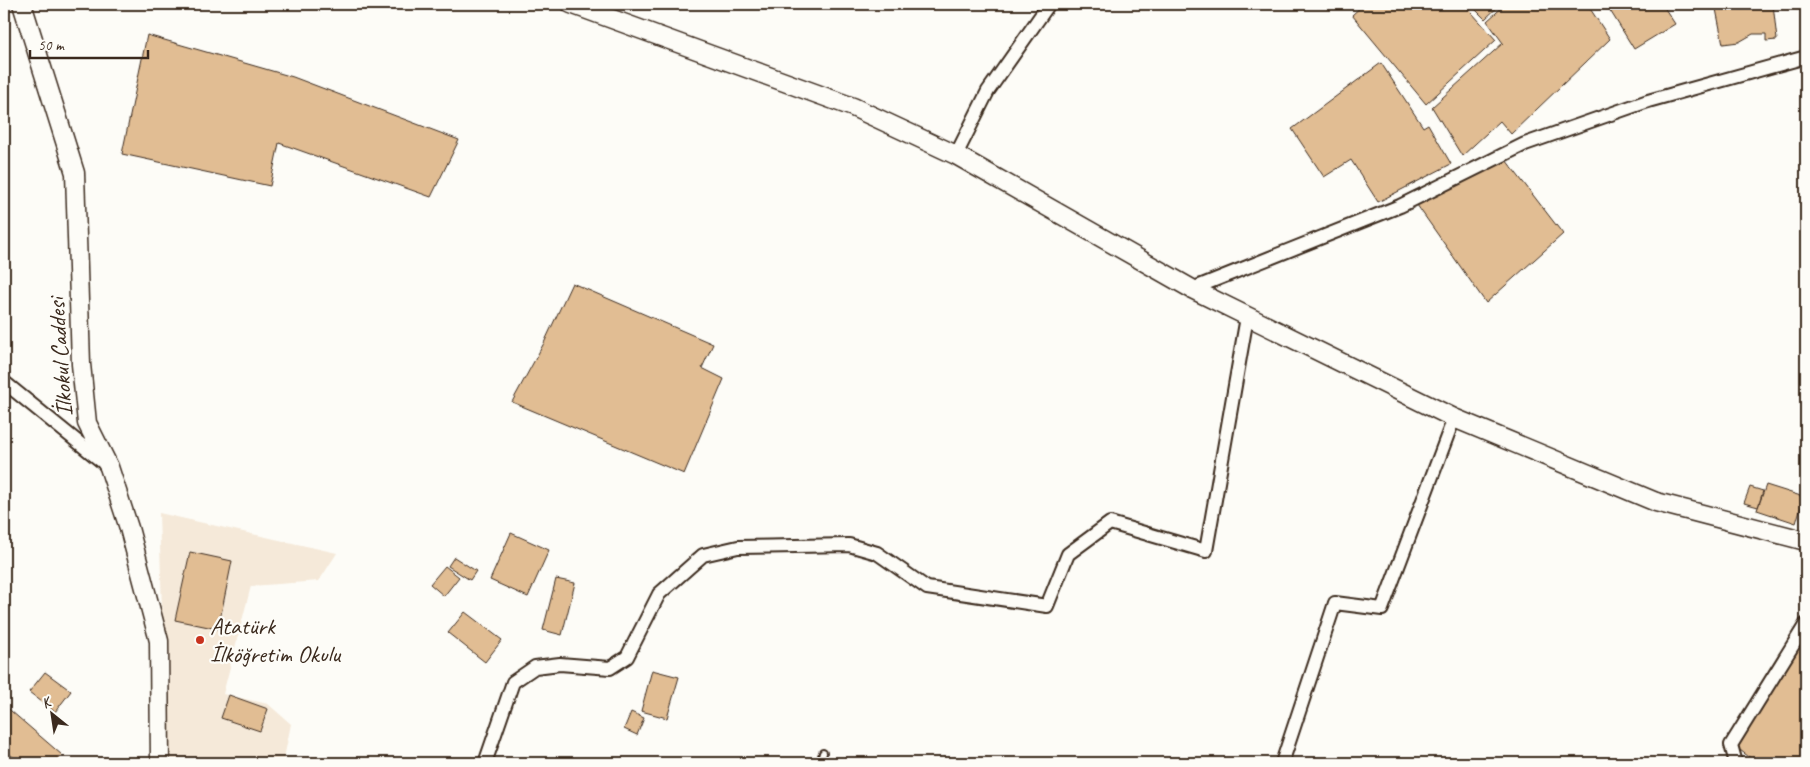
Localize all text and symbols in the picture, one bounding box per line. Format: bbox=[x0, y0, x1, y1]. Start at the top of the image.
scale bar bbox=[30, 28, 148, 60]
text: 50 m bbox=[38, 36, 65, 55]
street label: İlkokul Caddesi bbox=[41, 294, 79, 417]
place label: Atatürk İlköğretim Okulu bbox=[210, 611, 342, 669]
marker: Atatürk İlköğretim Okulu bbox=[194, 634, 206, 646]
north arrow bbox=[28, 690, 78, 740]
text: K bbox=[38, 693, 56, 712]

